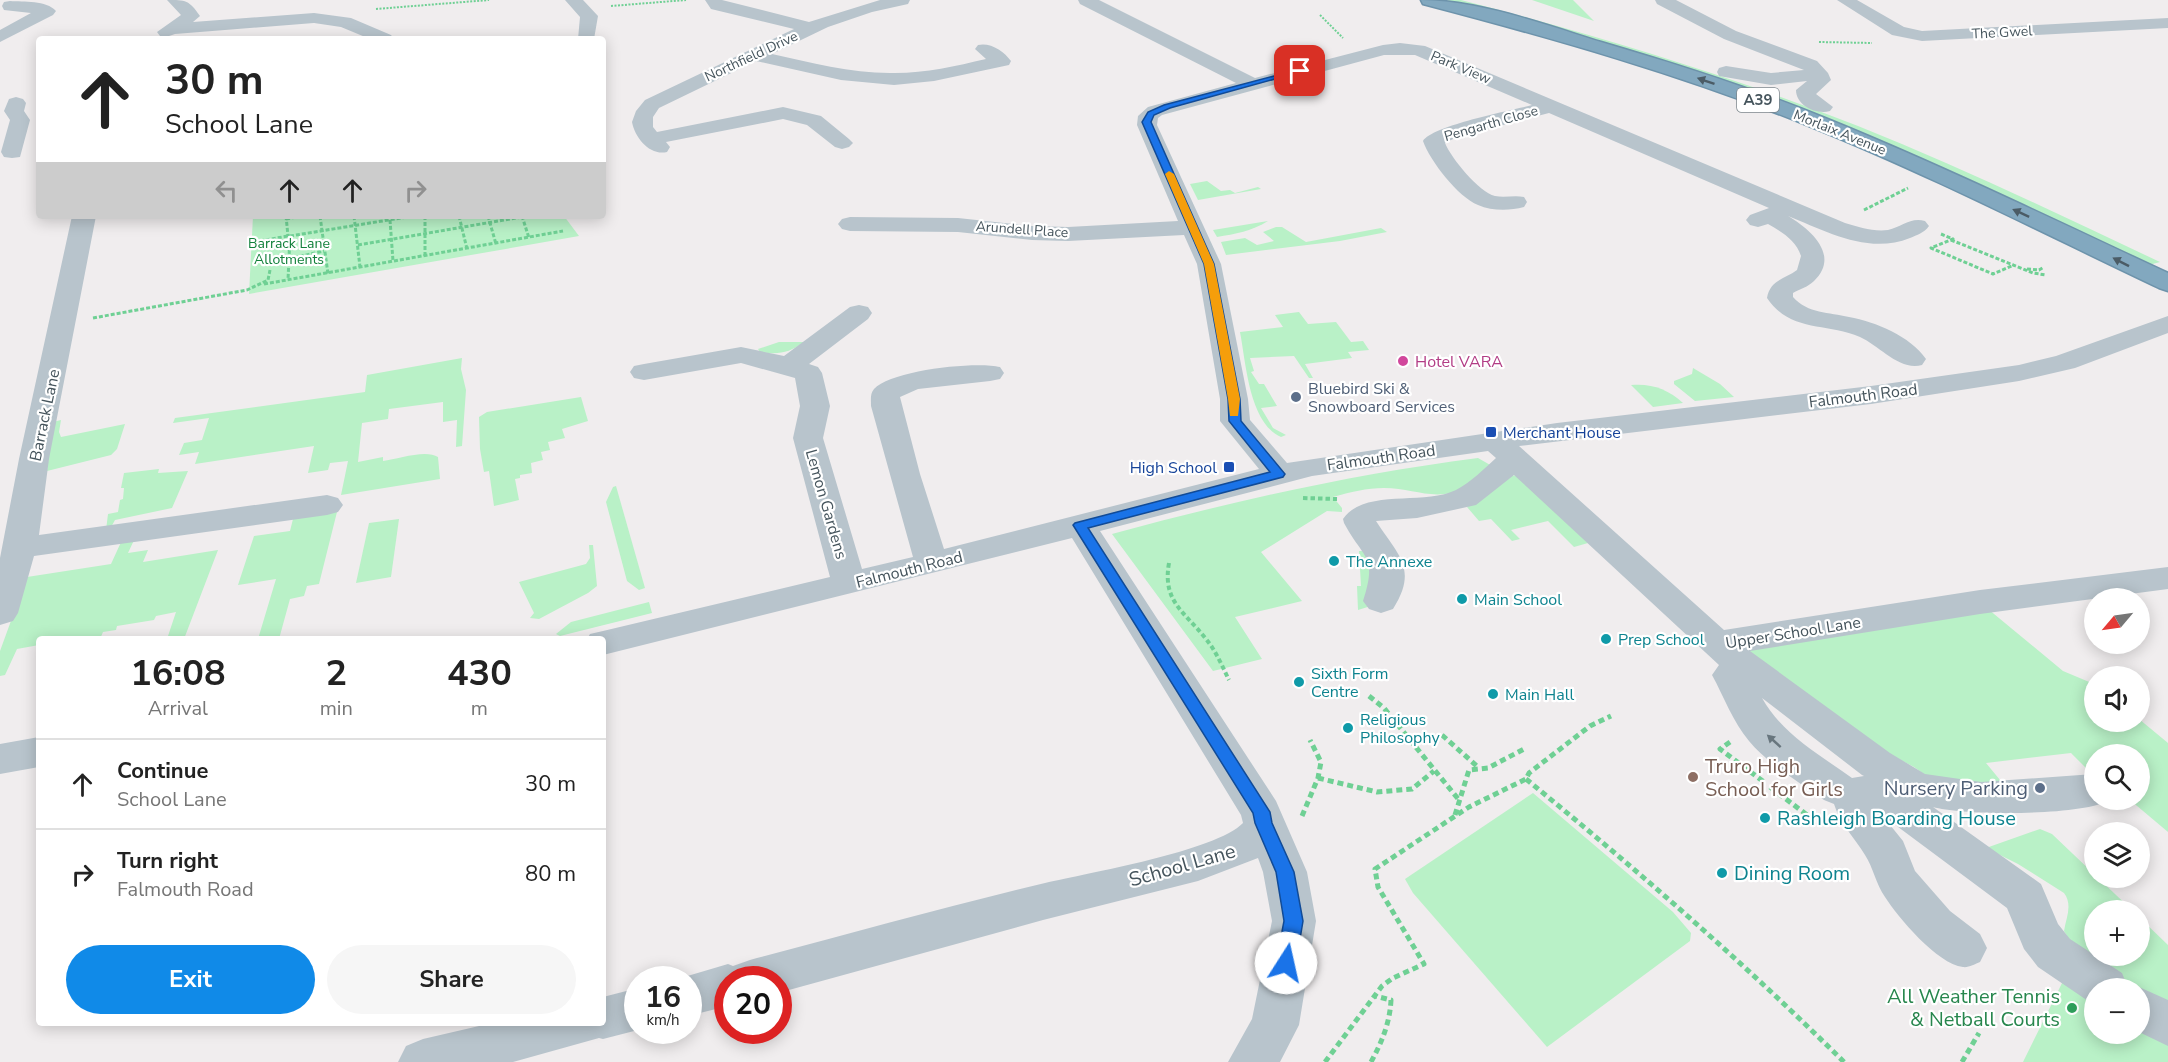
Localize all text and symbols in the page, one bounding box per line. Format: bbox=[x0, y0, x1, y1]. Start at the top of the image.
street label: The Gwel bbox=[1971, 21, 2034, 44]
street label: Northfield Drive bbox=[702, 27, 801, 86]
pin bbox=[1274, 45, 1325, 96]
street label: Park View bbox=[1428, 46, 1494, 89]
text: 30 m bbox=[165, 52, 264, 109]
icon: arrive bbox=[1283, 54, 1316, 87]
icon: ahead bbox=[66, 60, 144, 138]
one-way arrow bbox=[1697, 76, 1715, 86]
road number: A39 bbox=[1737, 88, 1779, 112]
street label: Pengarth Close bbox=[1442, 101, 1540, 146]
street label: Morlaix Avenue bbox=[1791, 105, 1889, 160]
text: School Lane bbox=[165, 106, 313, 143]
icon: left bbox=[210, 174, 243, 207]
icon: ahead bbox=[273, 174, 306, 207]
icon: ahead bbox=[336, 174, 369, 207]
icon: right bbox=[399, 174, 432, 207]
one-way arrow bbox=[2013, 208, 2030, 217]
street label: Arundell Place bbox=[975, 217, 1069, 242]
park label: Barrack Lane Allotments bbox=[248, 234, 330, 269]
one-way arrow bbox=[2112, 257, 2129, 266]
place label: Hotel VARA bbox=[1415, 351, 1503, 373]
marker: Hotel VARA bbox=[1396, 354, 1410, 368]
street label: Barrack Lane bbox=[25, 367, 65, 463]
place label: Bluebird Ski & Snowboard Services bbox=[1308, 378, 1455, 418]
street label: Falmouth Road bbox=[1808, 378, 1919, 414]
marker: Bluebird Ski & Snowboard Services bbox=[1289, 390, 1303, 404]
place label: Merchant House bbox=[1503, 422, 1621, 444]
marker: Merchant House bbox=[1484, 425, 1498, 439]
street label: Falmouth Road bbox=[1326, 439, 1437, 476]
street label: Lemon Gardens bbox=[800, 447, 852, 562]
place label: High School bbox=[1130, 457, 1217, 479]
marker: High School bbox=[1222, 460, 1236, 474]
street label: Falmouth Road bbox=[854, 546, 965, 594]
place label: The Annexe bbox=[1346, 551, 1432, 573]
marker: The Annexe bbox=[1327, 554, 1341, 568]
north arrow bbox=[2084, 588, 2150, 654]
map controls bbox=[2084, 588, 2150, 1044]
place label: Main School bbox=[1474, 589, 1562, 611]
marker: Main School bbox=[1455, 592, 1469, 606]
street label: Upper School Lane bbox=[1724, 611, 1862, 655]
place label: Prep School bbox=[1618, 629, 1705, 651]
marker: Prep School bbox=[1599, 632, 1613, 646]
text: 16:08 bbox=[130, 649, 226, 698]
text: 2 bbox=[325, 649, 347, 698]
text: 430 bbox=[447, 649, 512, 698]
place label: Sixth Form Centre bbox=[1311, 663, 1389, 703]
button: sound bbox=[2084, 666, 2150, 732]
marker: Sixth Form Centre bbox=[1292, 675, 1306, 689]
place label: Main Hall bbox=[1505, 684, 1574, 706]
marker: Main Hall bbox=[1486, 687, 1500, 701]
text: Arrival bbox=[148, 695, 208, 722]
text: min bbox=[320, 695, 353, 722]
text: m bbox=[471, 695, 488, 722]
place label: Religious Philosophy bbox=[1360, 709, 1440, 749]
marker: Religious Philosophy bbox=[1341, 721, 1355, 735]
one-way arrow bbox=[1767, 735, 1782, 748]
button: search bbox=[2084, 744, 2150, 810]
place label: Truro High School for Girls bbox=[1705, 753, 1843, 803]
text: Continue bbox=[117, 756, 208, 786]
icon: ahead bbox=[66, 768, 99, 801]
text: 30 m bbox=[525, 769, 576, 799]
marker: Truro High School for Girls bbox=[1686, 770, 1700, 784]
place label: Nursery Parking bbox=[1884, 775, 2028, 802]
marker: Nursery Parking bbox=[2033, 781, 2047, 795]
text: School Lane bbox=[117, 786, 227, 813]
place label: Rashleigh Boarding House bbox=[1777, 805, 2016, 832]
marker: Rashleigh Boarding House bbox=[1758, 811, 1772, 825]
button: layers bbox=[2084, 822, 2150, 888]
street label: School Lane bbox=[1126, 837, 1239, 894]
text: Turn right bbox=[117, 846, 218, 876]
icon: right bbox=[66, 858, 99, 891]
text: 80 m bbox=[525, 859, 576, 889]
place label: Dining Room bbox=[1734, 860, 1850, 887]
marker: Dining Room bbox=[1715, 866, 1729, 880]
text: Falmouth Road bbox=[117, 876, 254, 903]
button: + bbox=[2084, 900, 2150, 966]
position arrow bbox=[1254, 931, 1318, 995]
button: Exit bbox=[66, 945, 315, 1014]
button: Share bbox=[327, 945, 576, 1014]
speed limit sign: 20 bbox=[714, 966, 792, 1044]
text: 16 bbox=[645, 977, 681, 1018]
button: − bbox=[2084, 978, 2150, 1044]
place label: All Weather Tennis & Netball Courts bbox=[1887, 983, 2060, 1033]
marker: All Weather Tennis & Netball Courts bbox=[2065, 1001, 2079, 1015]
text: km/h bbox=[646, 1010, 680, 1030]

